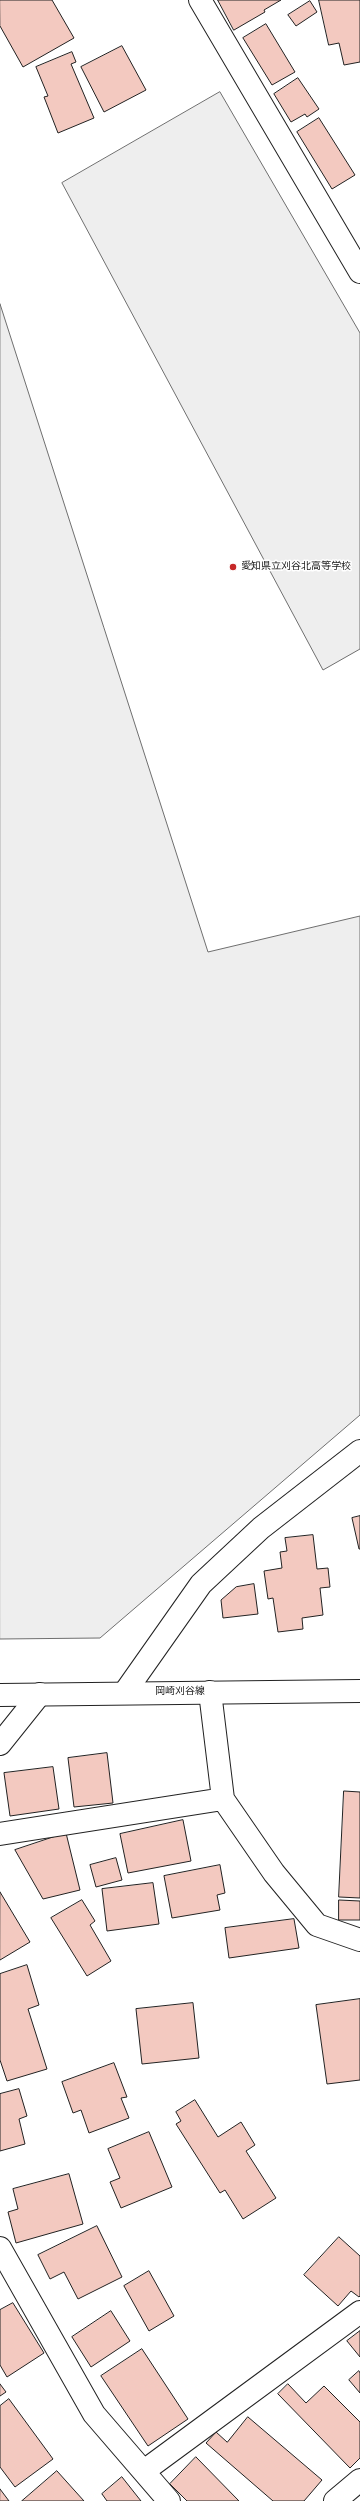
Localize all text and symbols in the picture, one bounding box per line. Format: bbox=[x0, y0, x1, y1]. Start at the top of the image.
place label: 愛知県立刈谷北高等学校 bbox=[241, 561, 351, 573]
marker: 愛知県立刈谷北高等学校 bbox=[228, 562, 238, 572]
street label: 岡崎刈谷線 bbox=[155, 1686, 205, 1698]

